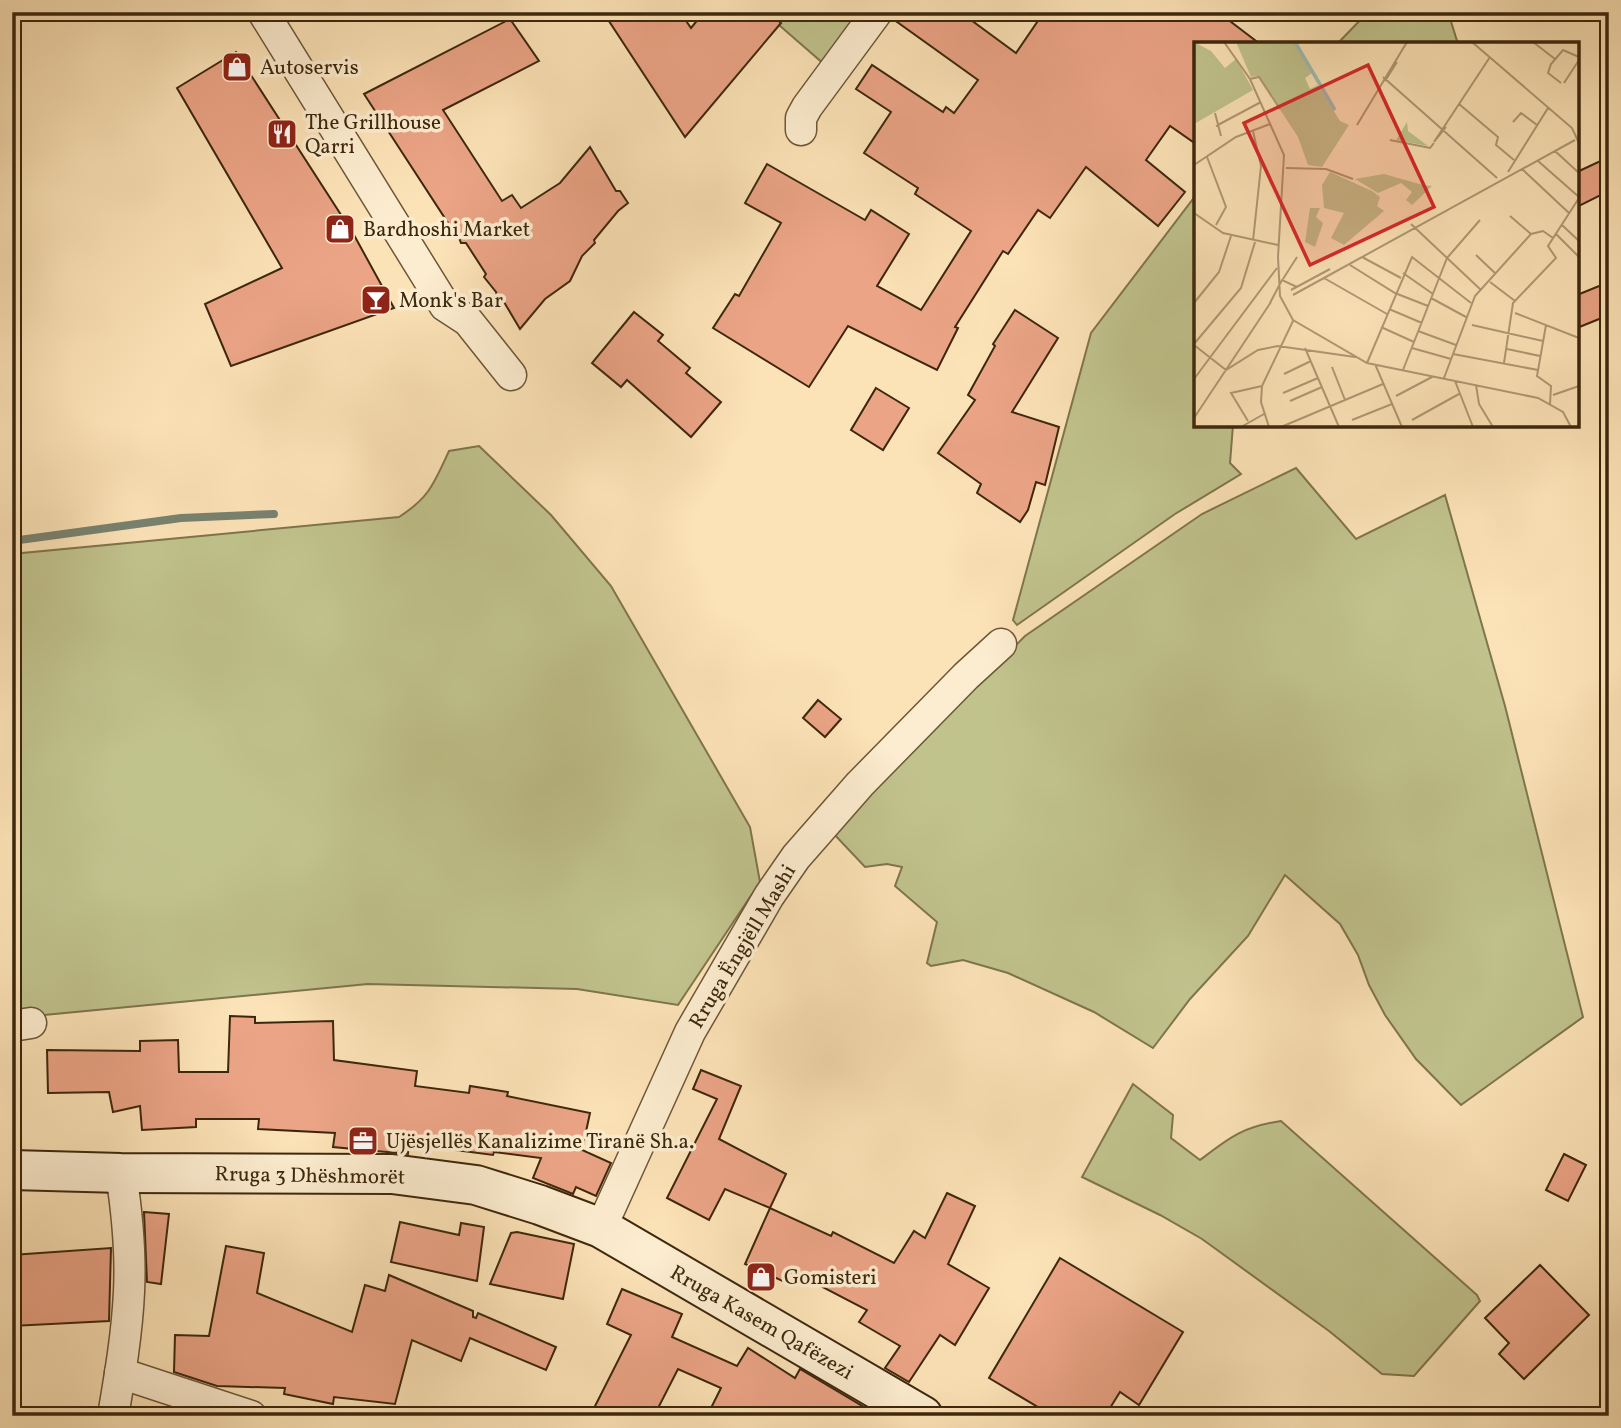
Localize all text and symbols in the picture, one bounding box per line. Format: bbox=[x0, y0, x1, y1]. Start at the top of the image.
inset map bbox=[1194, 42, 1579, 427]
shop icon: Autoservis bbox=[220, 50, 254, 84]
place label: Autoservis bbox=[260, 54, 359, 83]
place label: The Grillhouse Qarri bbox=[305, 109, 441, 162]
restaurant icon: The Grillhouse Qarri bbox=[265, 117, 299, 151]
shop icon: Bardhoshi Market bbox=[323, 212, 357, 246]
place label: Bardhoshi Market bbox=[363, 216, 530, 245]
bar icon: Monk's Bar bbox=[359, 283, 393, 317]
place label: Monk's Bar bbox=[399, 287, 503, 316]
street label: Rruga Ëngjëll Mashi bbox=[683, 859, 804, 1034]
office icon: Ujësjellës Kanalizime Tiranë Sh.a. bbox=[346, 1124, 380, 1158]
place label: Ujësjellës Kanalizime Tiranë Sh.a. bbox=[386, 1128, 694, 1157]
street label: Rruga 3 Dhëshmorët bbox=[214, 1160, 405, 1193]
street label: Rruga Kasem Qafëzezi bbox=[664, 1259, 858, 1388]
shop icon: Gomisteri bbox=[744, 1260, 778, 1294]
place label: Gomisteri bbox=[784, 1264, 877, 1293]

